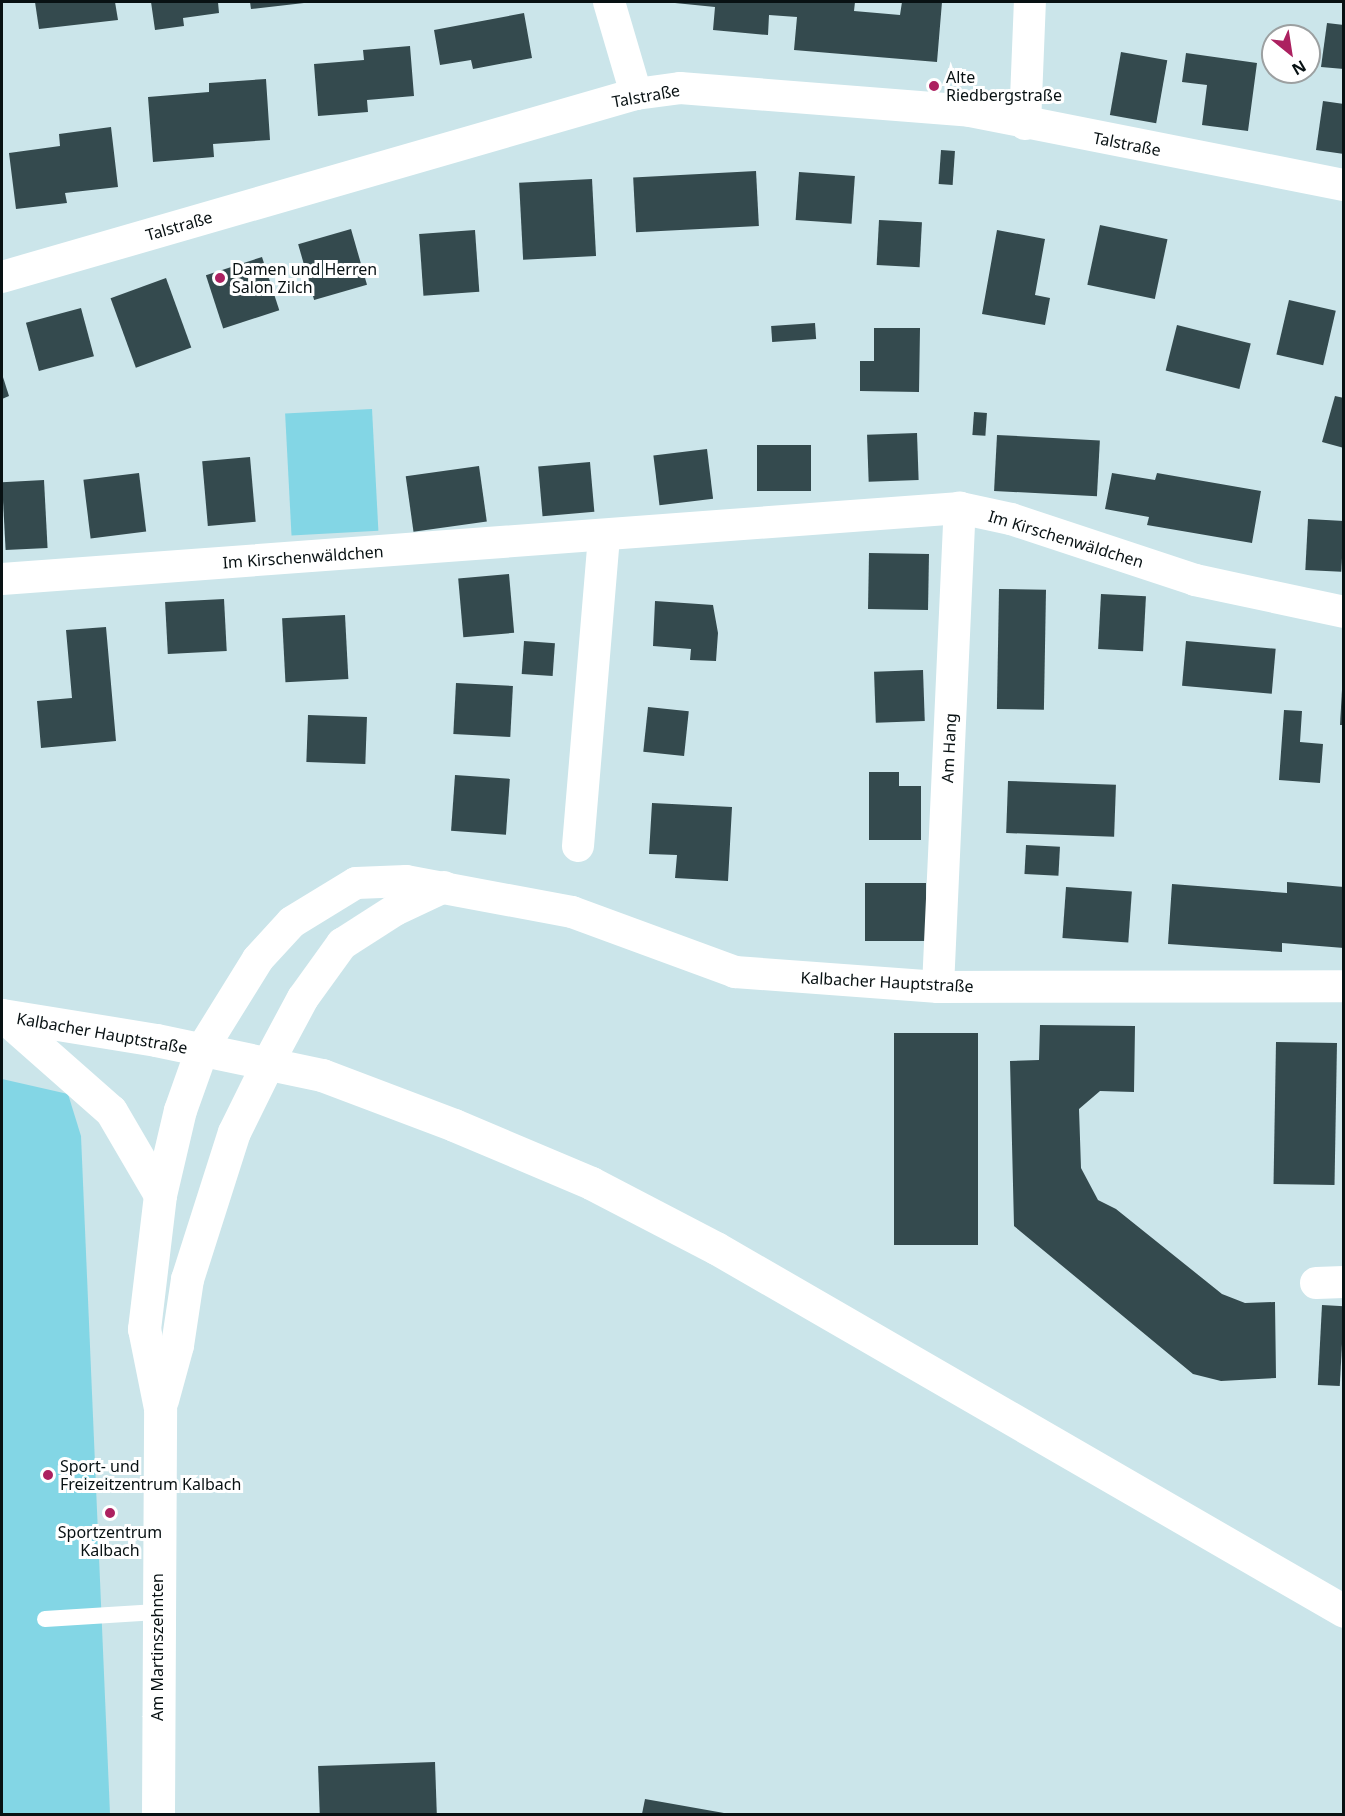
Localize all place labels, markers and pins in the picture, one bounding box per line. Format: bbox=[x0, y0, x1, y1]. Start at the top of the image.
place label: Alte Riedbergstraße bbox=[946, 67, 1062, 105]
marker: Alte Riedbergstraße bbox=[927, 79, 941, 93]
place label: Damen und Herren Salon Zilch bbox=[232, 259, 377, 297]
marker: Damen und Herren Salon Zilch bbox=[213, 271, 227, 285]
place label: Sport- und Freizeitzentrum Kalbach bbox=[60, 1456, 241, 1494]
marker: Sport- und Freizeitzentrum Kalbach bbox=[41, 1468, 55, 1482]
marker: Sportzentrum Kalbach bbox=[103, 1506, 117, 1520]
place label: Sportzentrum Kalbach bbox=[58, 1522, 162, 1560]

